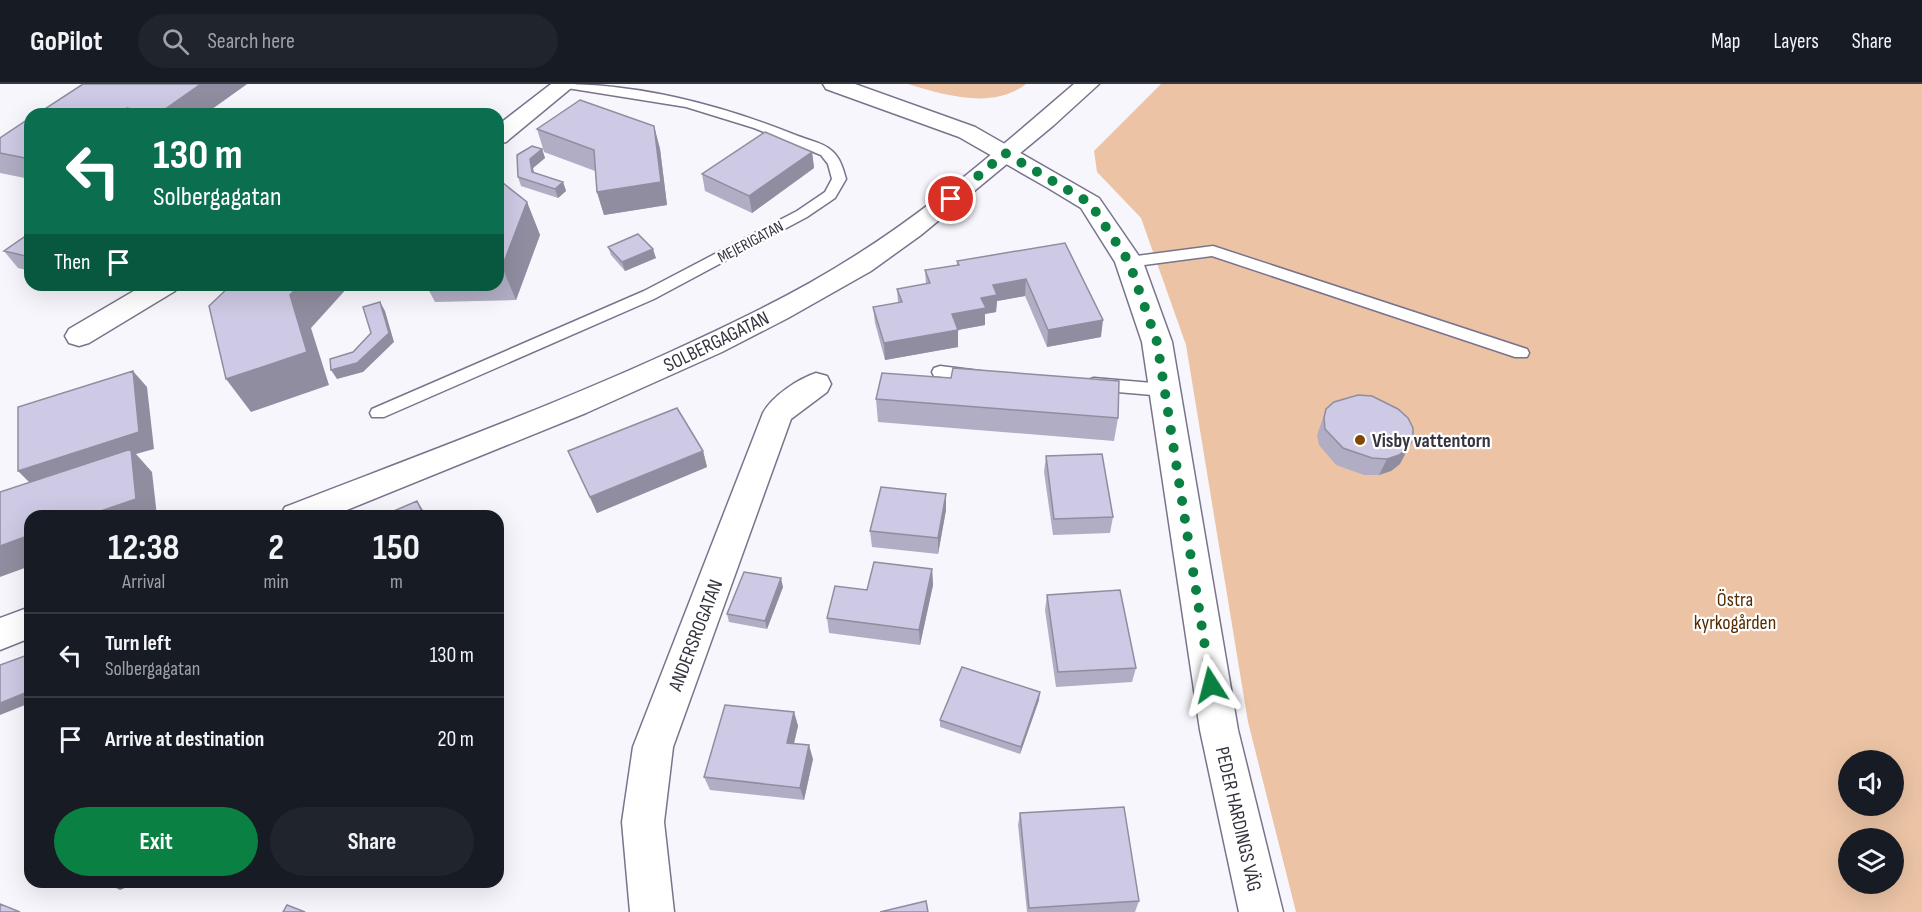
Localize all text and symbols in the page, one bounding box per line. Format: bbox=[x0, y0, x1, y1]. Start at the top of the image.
search box bbox=[138, 14, 558, 68]
text: GoPilot bbox=[30, 25, 102, 58]
icon: search bbox=[159, 25, 192, 58]
text: Search here bbox=[207, 28, 295, 55]
text: Map bbox=[1711, 29, 1740, 54]
text: Layers bbox=[1773, 29, 1819, 54]
text: Share bbox=[1852, 29, 1892, 54]
text: 130 m bbox=[153, 130, 243, 181]
icon: left bbox=[54, 132, 132, 210]
pin bbox=[925, 173, 976, 224]
text: Solbergagatan bbox=[153, 181, 282, 213]
icon: arrive bbox=[934, 182, 967, 215]
street label: MEJERIGATAN bbox=[715, 217, 787, 268]
icon: arrive bbox=[102, 246, 135, 279]
text: Then bbox=[54, 249, 90, 276]
street label: SOLBERGAGATAN bbox=[660, 306, 773, 378]
place label: Visby vattentorn bbox=[1372, 429, 1491, 453]
marker: Visby vattentorn bbox=[1353, 433, 1367, 447]
text: 12:38 bbox=[108, 527, 180, 570]
text: 2 bbox=[268, 527, 284, 570]
text: 150 bbox=[373, 527, 420, 570]
text: Arrival bbox=[122, 570, 165, 594]
text: min bbox=[264, 570, 289, 594]
text: m bbox=[390, 570, 403, 594]
street label: ANDERSROGATAN bbox=[663, 576, 728, 695]
park label: Östra kyrkogården bbox=[1694, 588, 1776, 635]
text: Turn left bbox=[105, 630, 171, 657]
icon: left bbox=[54, 639, 87, 672]
text: 130 m bbox=[430, 642, 474, 669]
position arrow bbox=[1179, 653, 1243, 717]
text: Solbergagatan bbox=[105, 657, 200, 681]
icon: arrive bbox=[54, 723, 87, 756]
text: Arrive at destination bbox=[105, 726, 264, 753]
text: 20 m bbox=[438, 726, 474, 753]
street label: PEDER HARDINGS VÄG bbox=[1210, 745, 1266, 894]
map controls bbox=[1838, 750, 1904, 894]
button: sound bbox=[1838, 750, 1904, 816]
button: Exit bbox=[54, 807, 258, 876]
button: Share bbox=[270, 807, 474, 876]
button: layers bbox=[1838, 828, 1904, 894]

